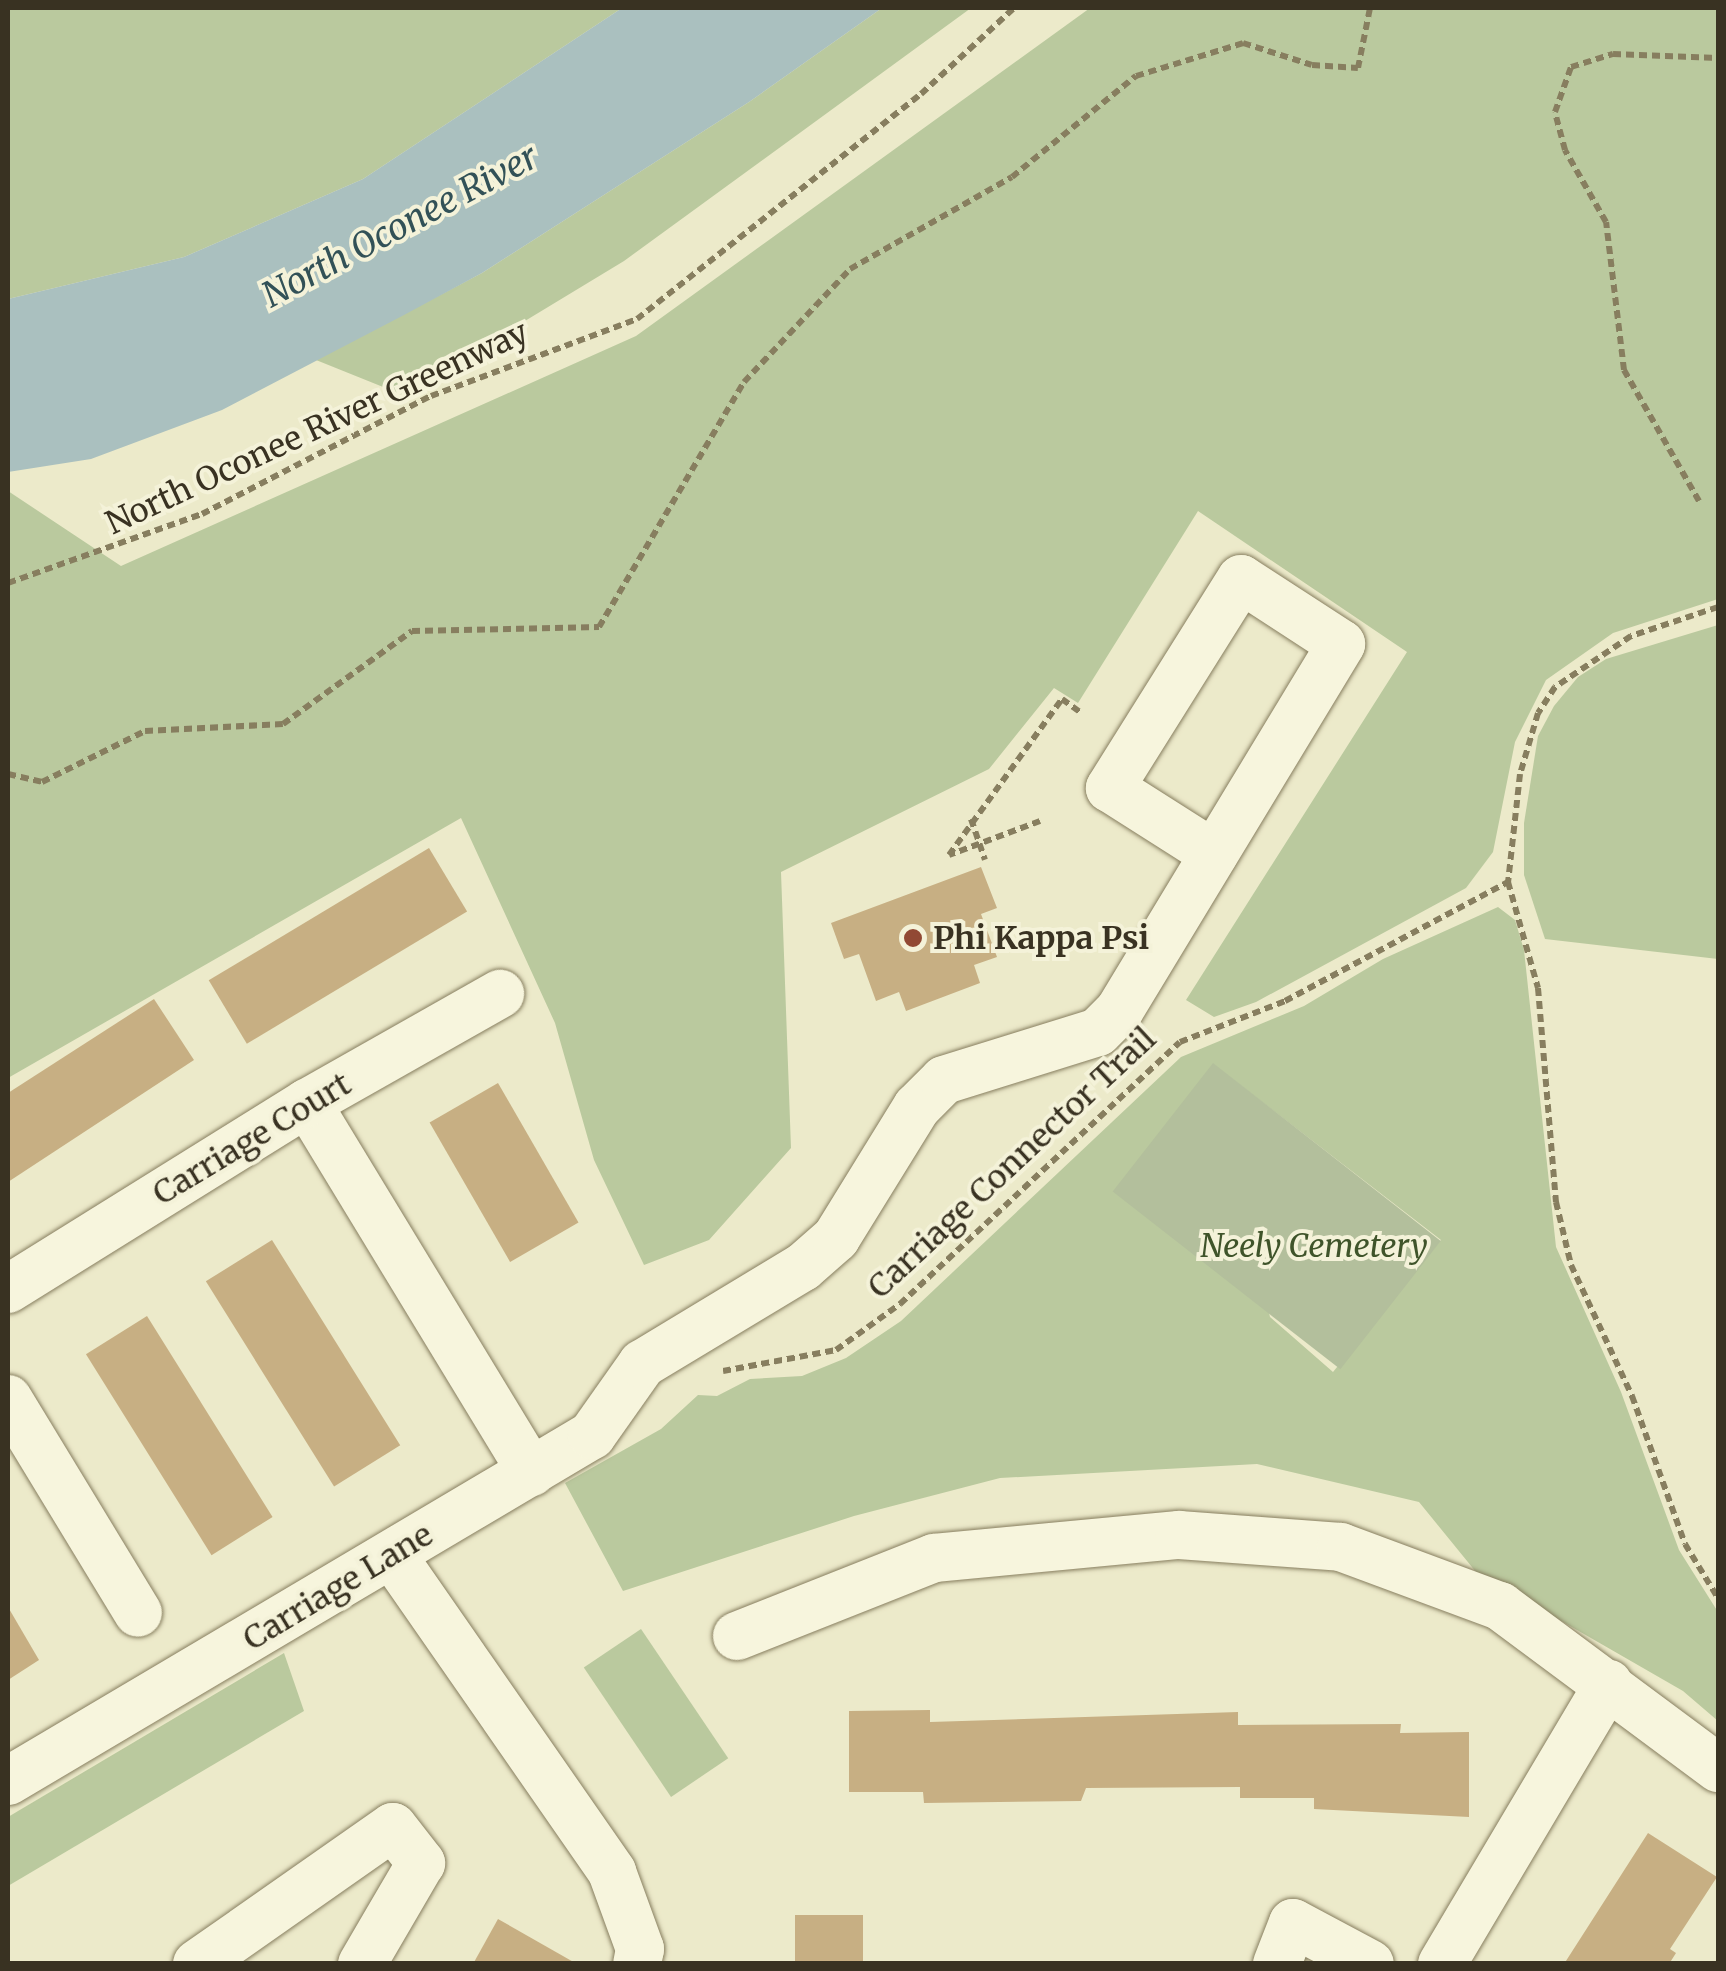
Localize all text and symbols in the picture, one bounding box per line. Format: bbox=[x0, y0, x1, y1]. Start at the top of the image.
water label: North Oconee River bbox=[255, 136, 545, 316]
street label: North Oconee River Greenway bbox=[100, 313, 534, 543]
place label: Phi Kappa Psi bbox=[933, 919, 1149, 957]
marker: Phi Kappa Psi bbox=[902, 927, 924, 949]
street label: Carriage Connector Trail bbox=[860, 1020, 1164, 1306]
street label: Carriage Court bbox=[146, 1065, 358, 1213]
park label: Neely Cemetery bbox=[1200, 1227, 1428, 1265]
street label: Carriage Lane bbox=[236, 1515, 440, 1659]

